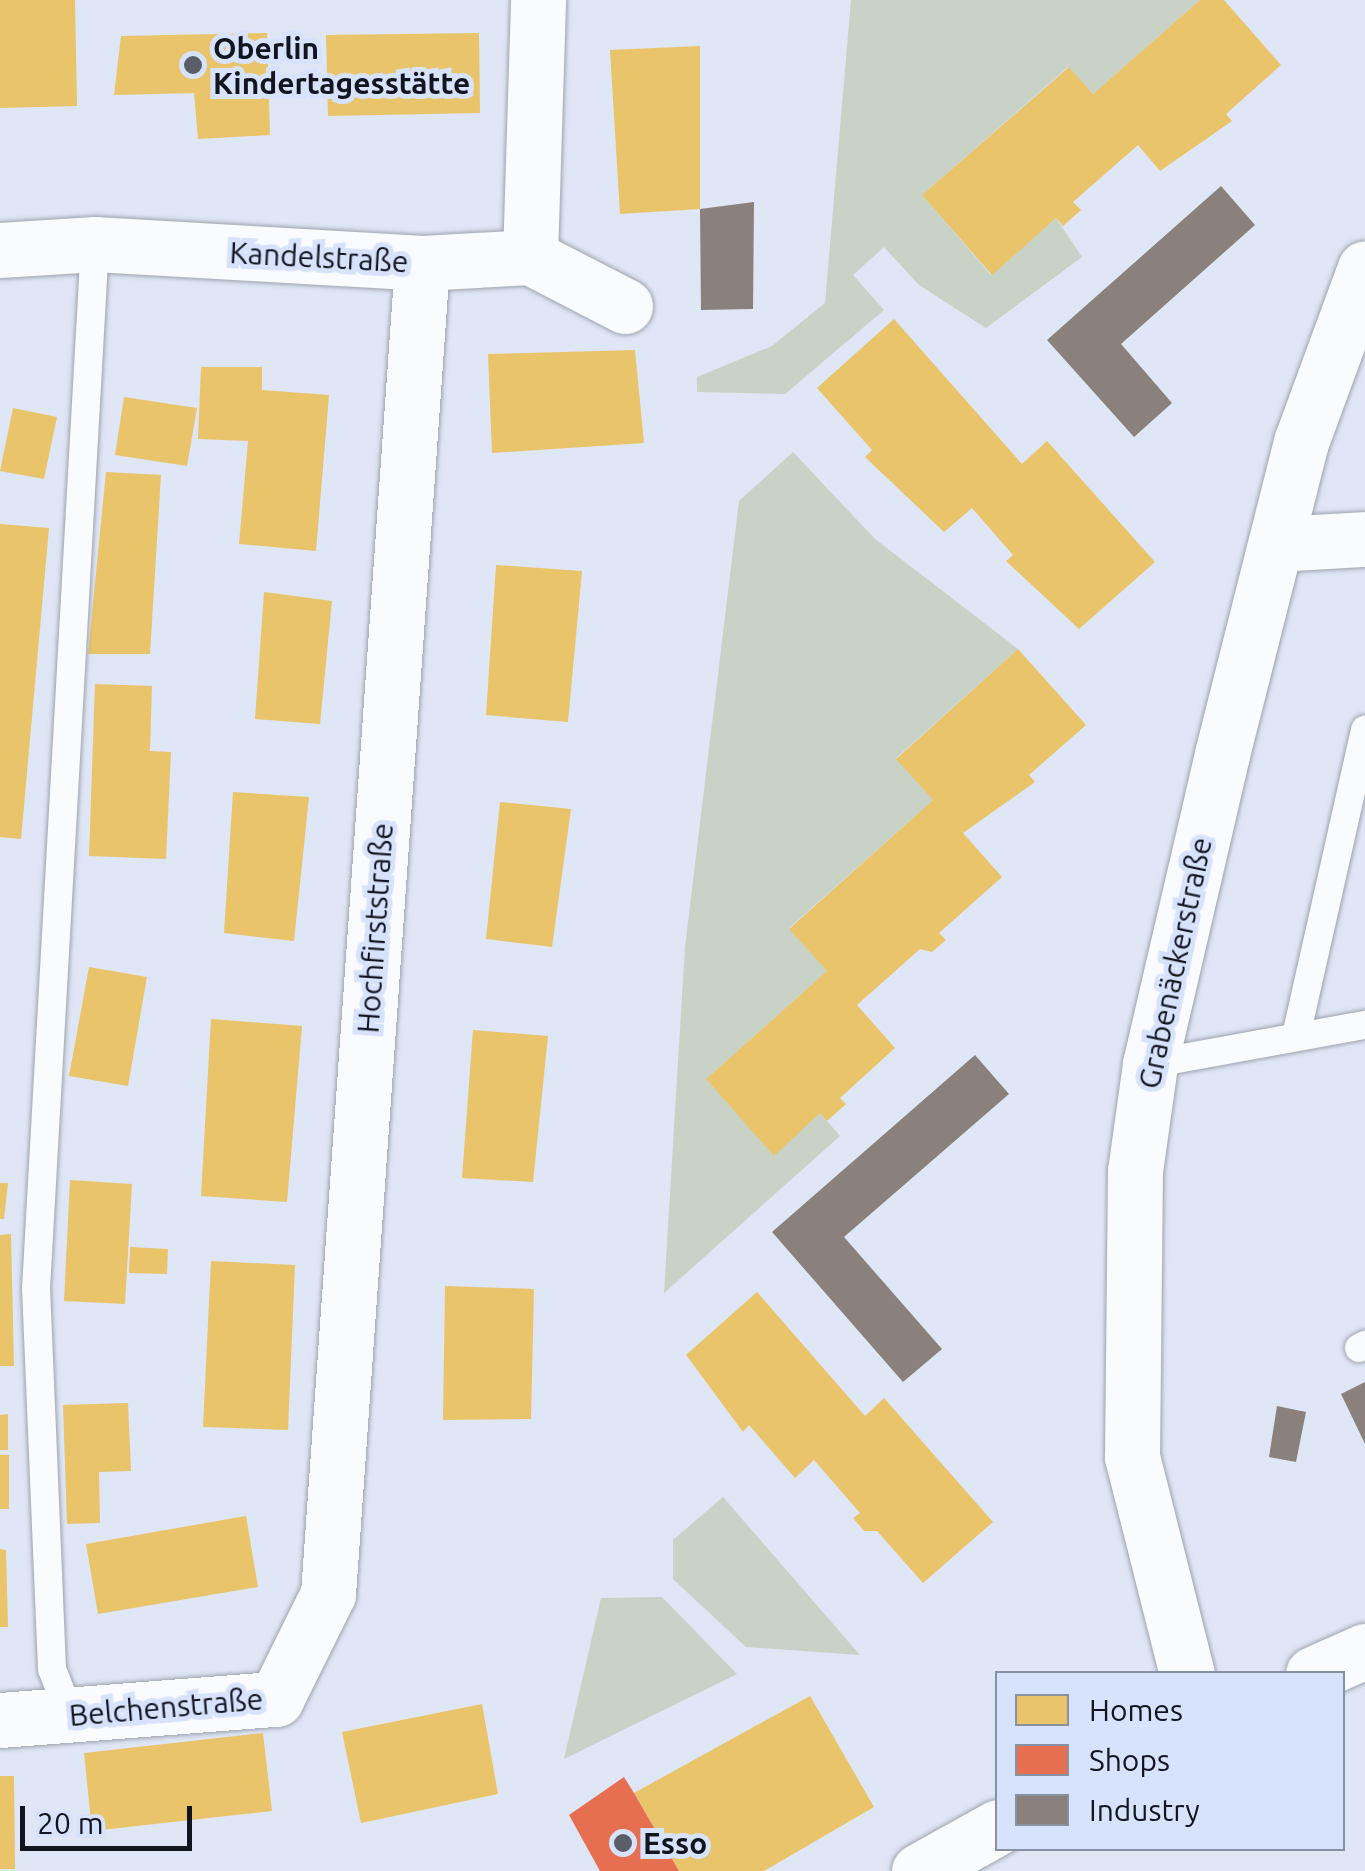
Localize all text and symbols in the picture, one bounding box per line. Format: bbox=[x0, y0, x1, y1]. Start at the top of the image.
place label: Oberlin Kindertagesstätte bbox=[213, 30, 470, 100]
marker: Oberlin Kindertagesstätte bbox=[182, 54, 204, 76]
street label: Kandelstraße bbox=[229, 234, 409, 280]
street label: Hochfirststraße bbox=[350, 822, 400, 1034]
street label: Grabenäckerstraße bbox=[1131, 834, 1219, 1092]
legend bbox=[995, 1671, 1345, 1851]
street label: Belchenstraße bbox=[68, 1681, 264, 1733]
text: Homes bbox=[1089, 1693, 1183, 1727]
text: Shops bbox=[1089, 1743, 1170, 1777]
scale bar bbox=[25, 1786, 198, 1848]
text: Industry bbox=[1089, 1793, 1200, 1827]
text: 20 m bbox=[37, 1806, 104, 1840]
place label: Esso bbox=[643, 1825, 707, 1861]
marker: Esso bbox=[612, 1832, 634, 1854]

